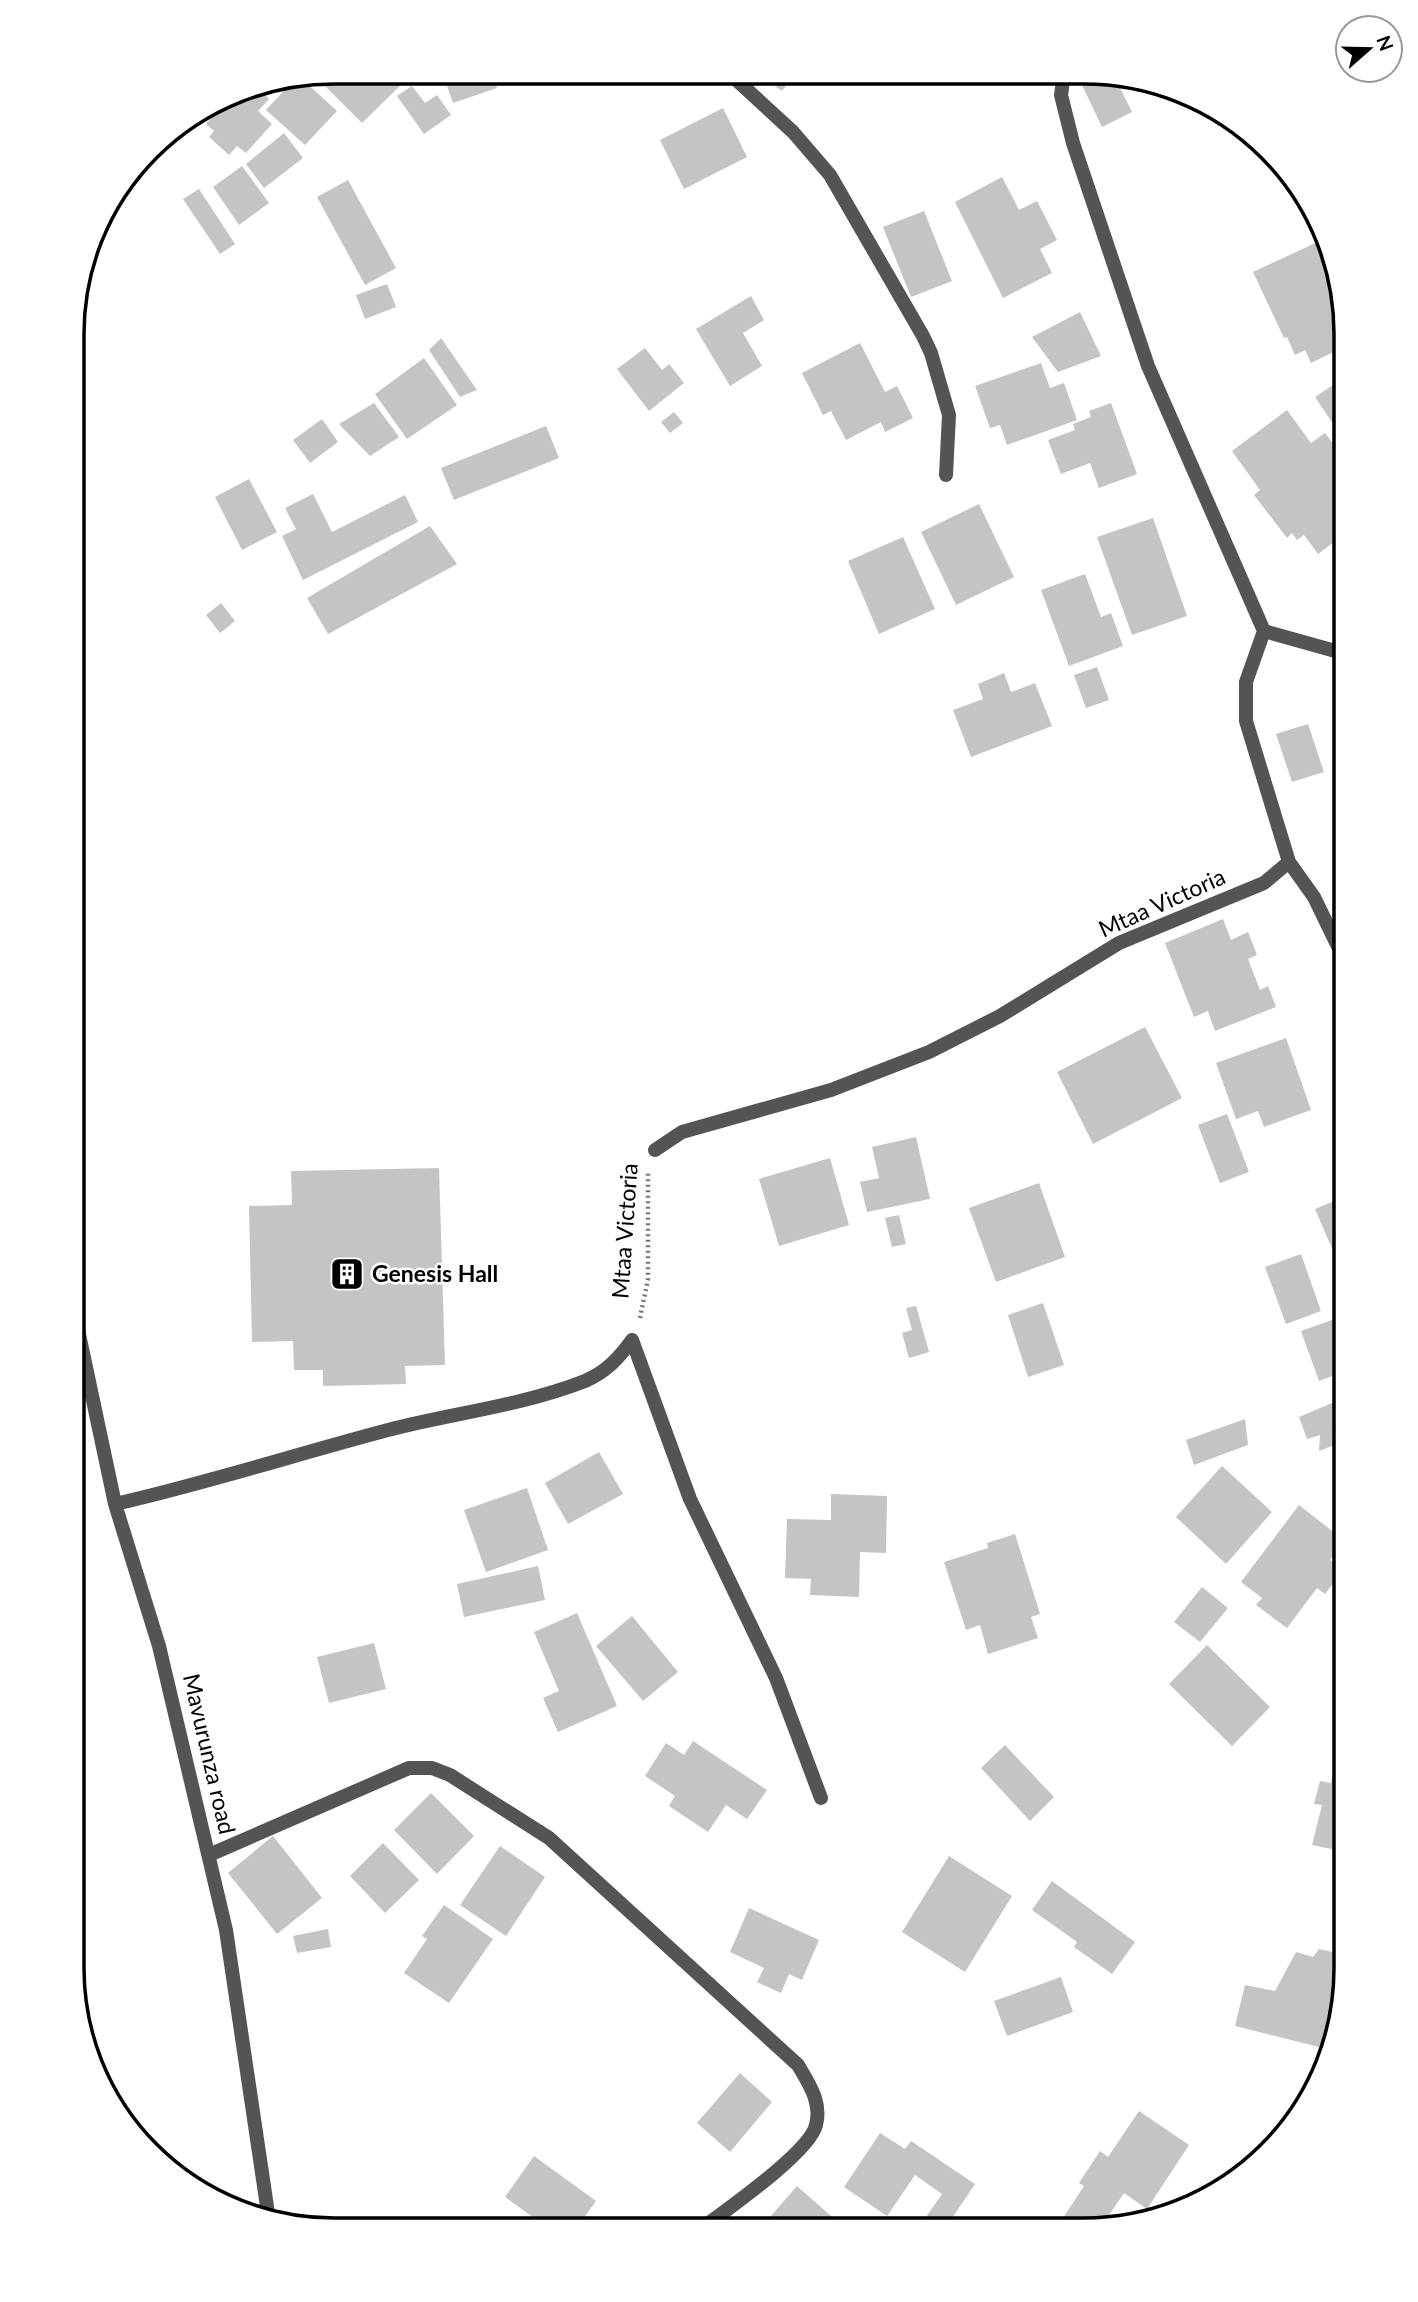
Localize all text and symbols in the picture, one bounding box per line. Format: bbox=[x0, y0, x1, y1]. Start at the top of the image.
north arrow bbox=[1334, 14, 1404, 84]
text: N bbox=[1372, 32, 1399, 54]
street label: Mtaa Victoria bbox=[1094, 862, 1229, 942]
street label: Mtaa Victoria bbox=[605, 1162, 643, 1300]
building icon: Genesis Hall bbox=[328, 1255, 366, 1293]
place label: Genesis Hall bbox=[372, 1259, 498, 1287]
street label: Mavurunza road bbox=[178, 1671, 242, 1837]

